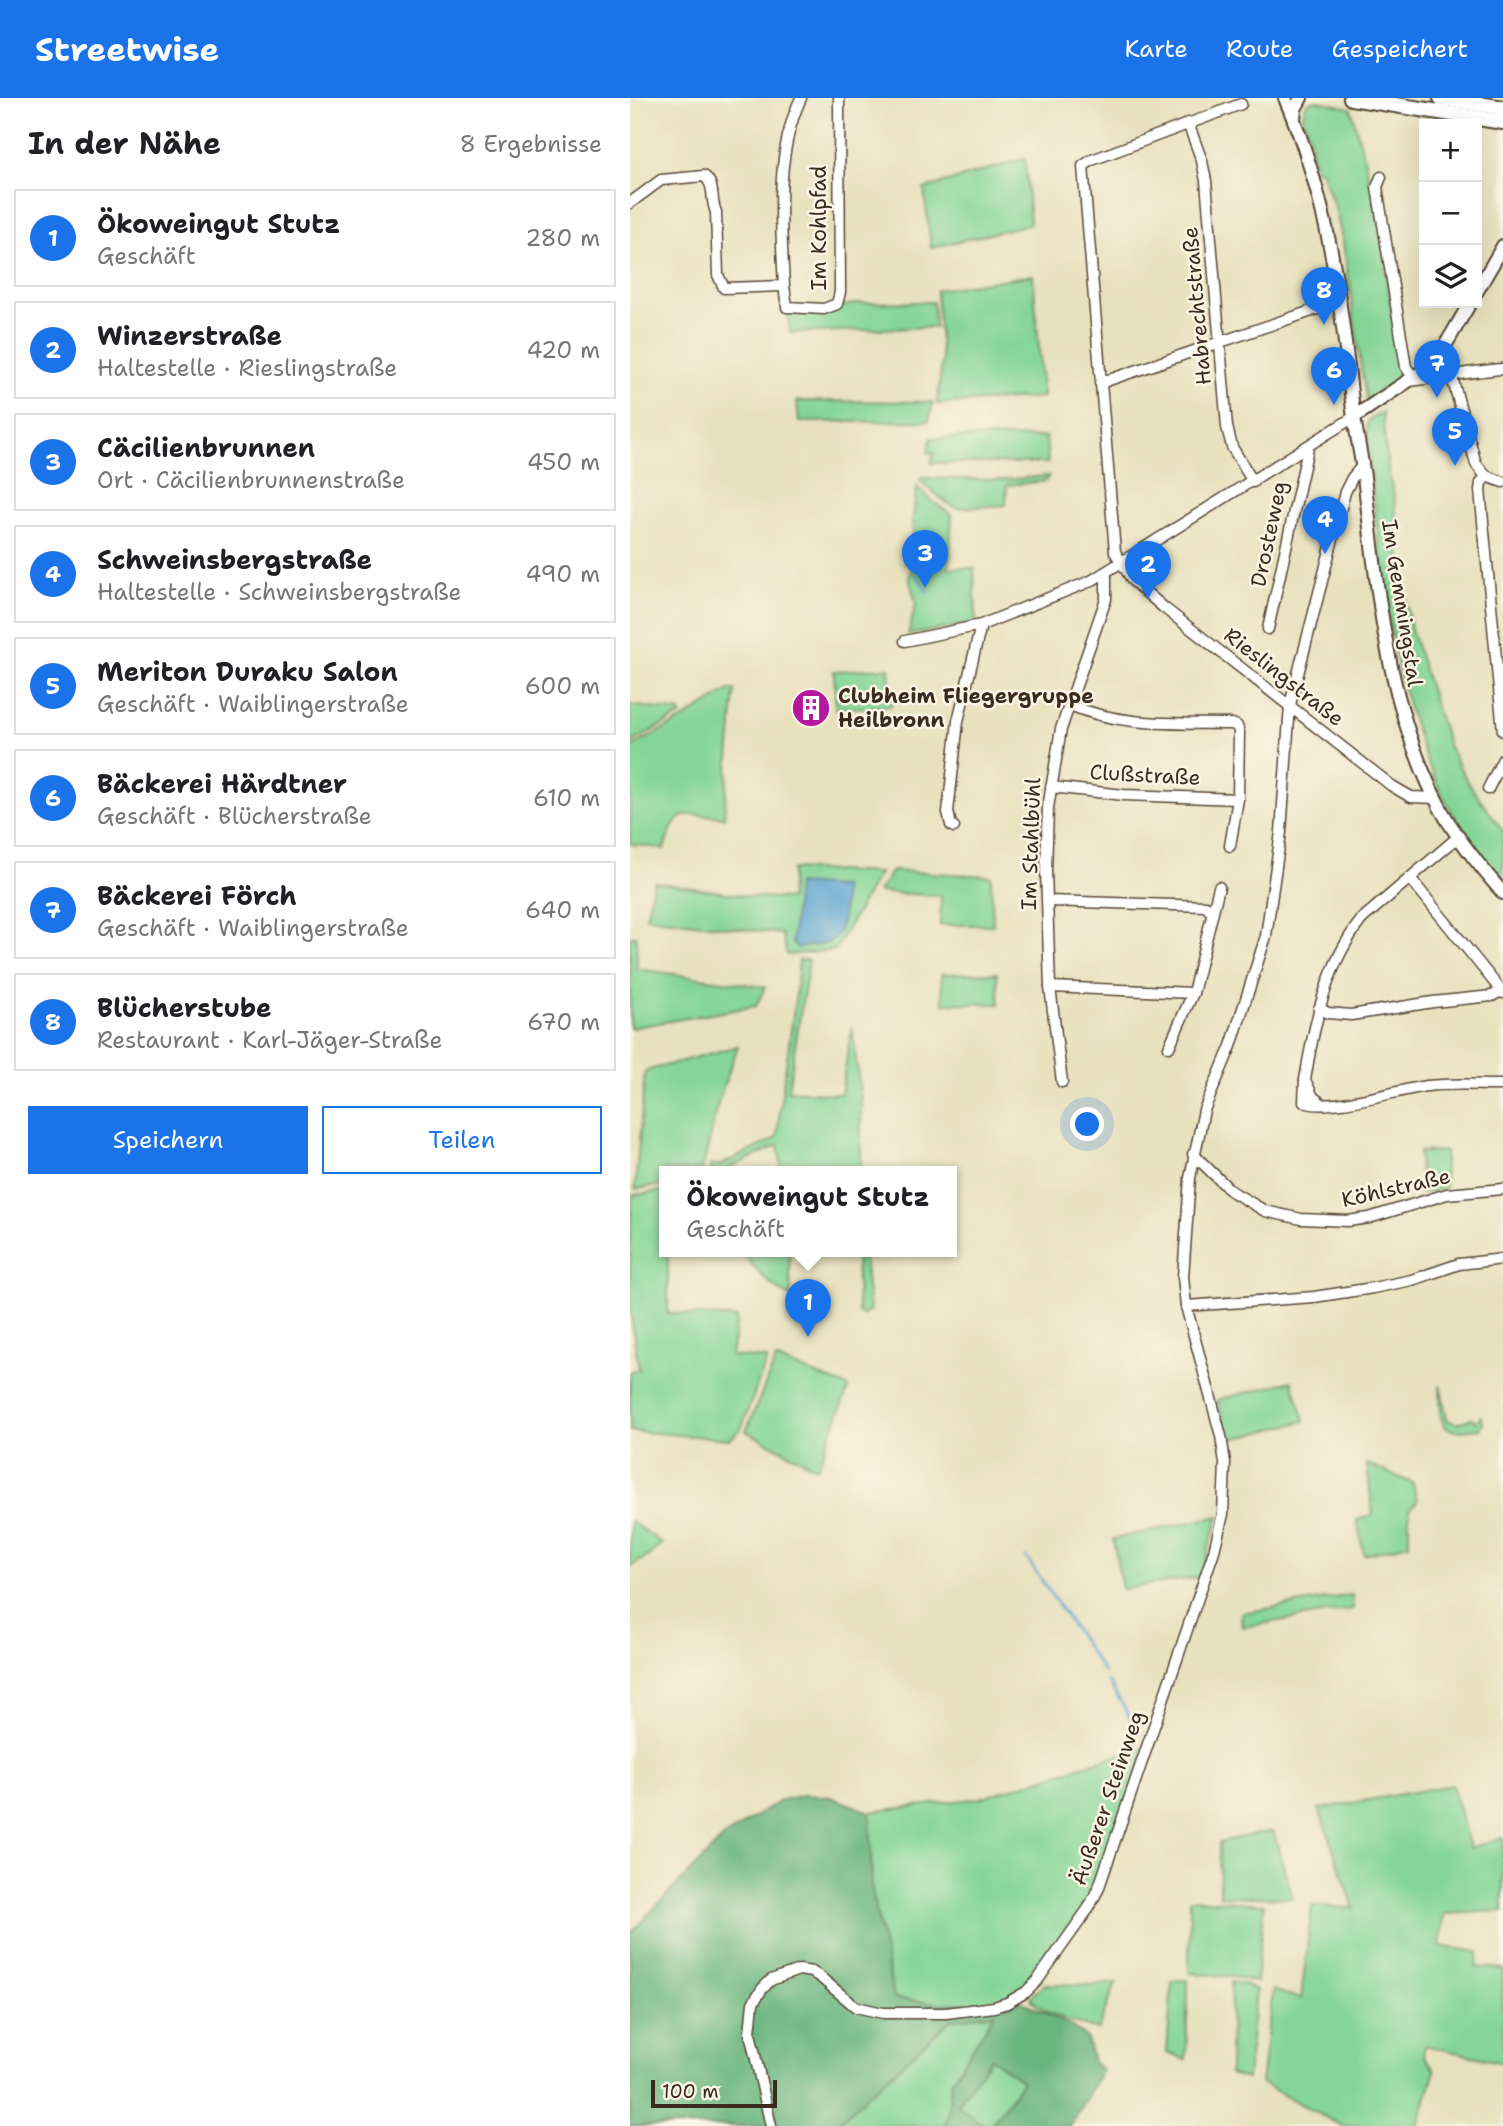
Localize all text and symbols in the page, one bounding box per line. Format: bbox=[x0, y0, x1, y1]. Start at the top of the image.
text: Streetwise bbox=[35, 27, 219, 72]
text: Karte bbox=[1124, 33, 1188, 65]
text: Route bbox=[1226, 33, 1293, 65]
text: Gespeichert bbox=[1331, 33, 1468, 65]
map controls bbox=[1419, 119, 1482, 308]
button: + bbox=[1419, 119, 1482, 182]
text: In der Nähe bbox=[28, 123, 221, 164]
text: 8 Ergebnisse bbox=[460, 129, 602, 159]
street label: Im Kohlpfad bbox=[805, 165, 833, 291]
button: − bbox=[1419, 182, 1482, 245]
text: Ökoweingut Stutz bbox=[97, 206, 340, 241]
text: 1 bbox=[48, 223, 58, 253]
text: 280 m bbox=[525, 223, 600, 253]
street label: Habrechtstraße bbox=[1176, 226, 1218, 386]
text: Geschäft bbox=[97, 241, 196, 271]
button: layers bbox=[1419, 245, 1482, 308]
pin: 8 bbox=[1301, 267, 1347, 325]
text: Winzerstraße bbox=[97, 318, 282, 353]
text: 2 bbox=[45, 335, 61, 365]
text: 420 m bbox=[526, 335, 600, 365]
pin: 7 bbox=[1414, 340, 1460, 398]
pin: 6 bbox=[1311, 347, 1357, 405]
text: Haltestelle · Rieslingstraße bbox=[97, 353, 397, 383]
pin: 5 bbox=[1432, 408, 1478, 466]
text: Cäcilienbrunnen bbox=[97, 430, 315, 465]
text: 3 bbox=[45, 447, 61, 477]
text: 450 m bbox=[527, 447, 600, 477]
text: Ort · Cäcilienbrunnenstraße bbox=[97, 465, 405, 495]
street label: Drosteweg bbox=[1244, 478, 1294, 590]
pin: 4 bbox=[1302, 496, 1348, 554]
street label: Im Gemmingstal bbox=[1375, 517, 1429, 689]
pin: 3 bbox=[902, 530, 948, 588]
pin: 2 bbox=[1125, 541, 1171, 599]
text: Schweinsbergstraße bbox=[97, 542, 372, 577]
text: 4 bbox=[45, 559, 61, 589]
text: 490 m bbox=[525, 559, 600, 589]
text: Haltestelle · Schweinsbergstraße bbox=[97, 577, 462, 607]
street label: Rieslingstraße bbox=[1218, 621, 1350, 733]
text: Meriton Duraku Salon bbox=[97, 654, 398, 689]
text: 5 bbox=[46, 671, 60, 701]
text: 600 m bbox=[525, 671, 600, 701]
place label: Clubheim Fliegergruppe Heilbronn bbox=[838, 682, 1094, 734]
building icon: Clubheim Fliegergruppe Heilbronn bbox=[790, 687, 832, 729]
text: Geschäft · Waiblingerstraße bbox=[97, 689, 409, 719]
street label: Clußstraße bbox=[1089, 758, 1201, 792]
text: Bäckerei Härdtner bbox=[97, 766, 347, 801]
street label: Im Stahlbühl bbox=[1015, 777, 1047, 911]
text: 6 bbox=[45, 783, 61, 813]
text: 610 m bbox=[533, 783, 600, 813]
text: Geschäft · Blücherstraße bbox=[97, 801, 372, 831]
text: Bäckerei Förch bbox=[97, 878, 297, 913]
text: 7 bbox=[45, 895, 61, 925]
text: 640 m bbox=[525, 895, 600, 925]
text: Geschäft · Waiblingerstraße bbox=[97, 913, 409, 943]
text: Blücherstube bbox=[97, 990, 272, 1025]
text: 8 bbox=[45, 1007, 61, 1037]
text: 670 m bbox=[527, 1007, 600, 1037]
text: Restaurant · Karl-Jäger-Straße bbox=[97, 1025, 442, 1055]
button: Speichern bbox=[28, 1106, 308, 1174]
button: Teilen bbox=[322, 1106, 602, 1174]
your location bbox=[1070, 1107, 1104, 1141]
street label: Köhlstraße bbox=[1339, 1162, 1453, 1214]
popup bbox=[659, 1166, 957, 1257]
text: Ökoweingut Stutz bbox=[686, 1179, 930, 1214]
text: Geschäft bbox=[686, 1214, 785, 1244]
pin: 1 bbox=[785, 1279, 831, 1337]
street label: Äußerer Steinweg bbox=[1065, 1707, 1151, 1889]
scale bar bbox=[651, 2077, 777, 2109]
text: 100 m bbox=[662, 2079, 719, 2104]

